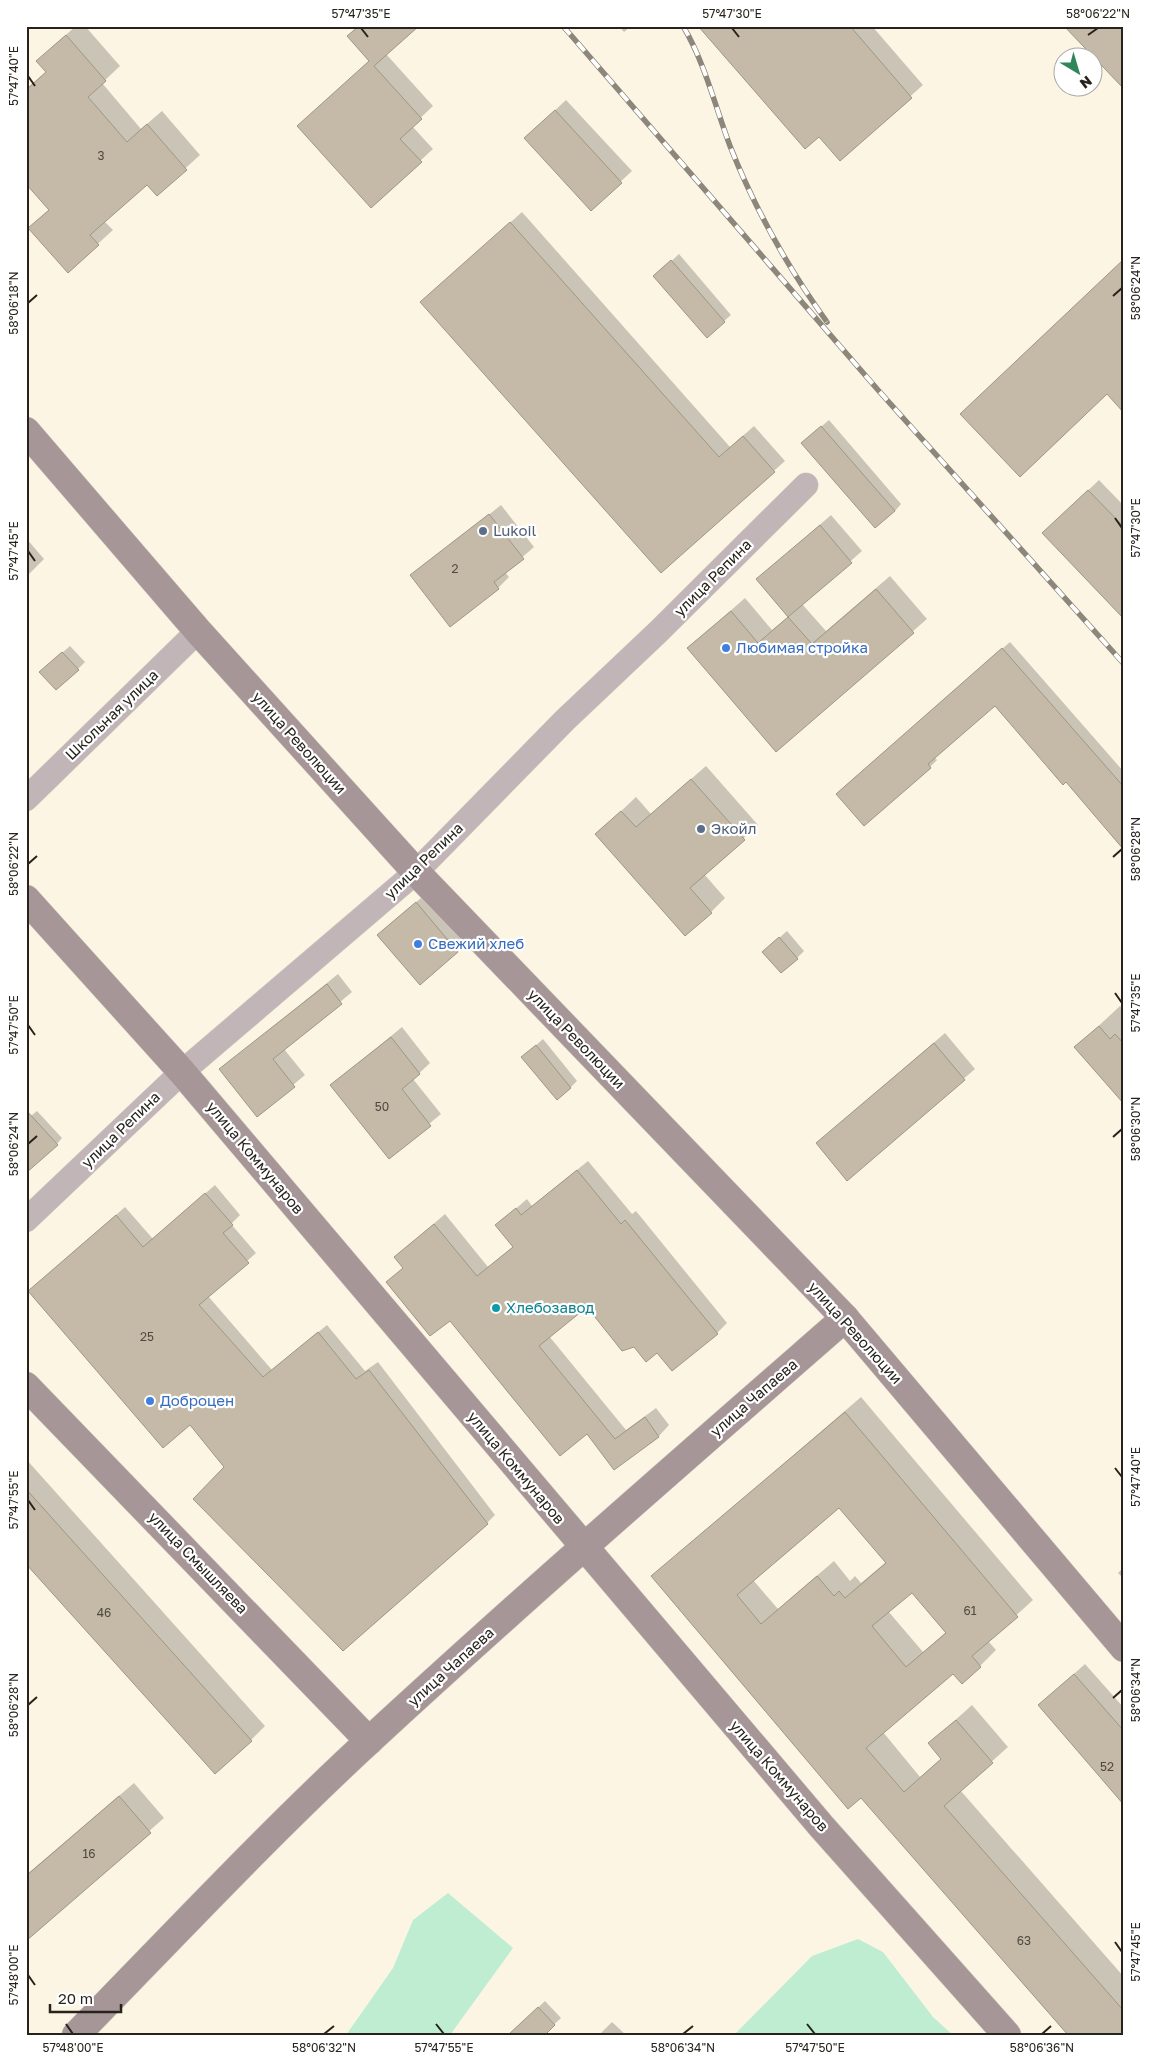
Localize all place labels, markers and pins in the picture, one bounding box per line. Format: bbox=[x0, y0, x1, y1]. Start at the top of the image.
place label: Lukoil bbox=[493, 521, 537, 539]
marker: Lukoil bbox=[477, 525, 489, 537]
place label: Любимая стройка bbox=[736, 638, 868, 656]
marker: Любимая стройка bbox=[720, 642, 732, 654]
place label: Экойл bbox=[711, 819, 756, 837]
marker: Экойл bbox=[695, 823, 707, 835]
place label: Свежий хлеб bbox=[428, 934, 524, 952]
marker: Свежий хлеб bbox=[412, 938, 424, 950]
place label: Хлебозавод bbox=[506, 1298, 594, 1316]
marker: Хлебозавод bbox=[490, 1302, 502, 1314]
place label: Доброцен bbox=[160, 1391, 234, 1409]
marker: Доброцен bbox=[144, 1395, 156, 1407]

